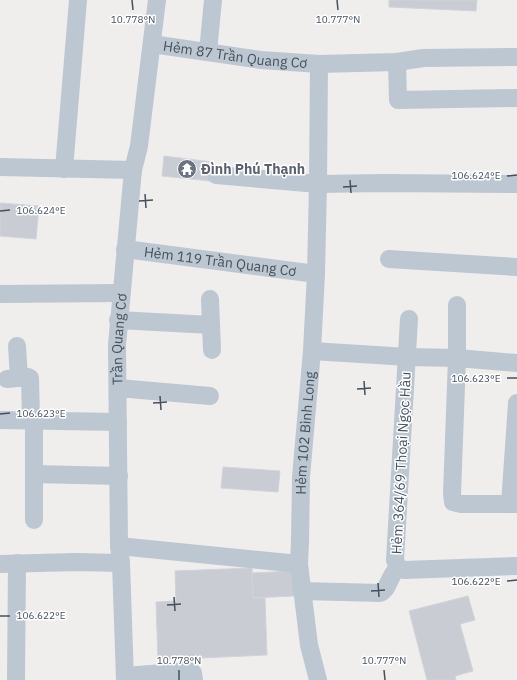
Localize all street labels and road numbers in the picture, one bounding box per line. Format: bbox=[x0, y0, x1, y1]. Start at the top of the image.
street label: Hẻm 87 Trần Quang Cơ bbox=[162, 37, 308, 72]
street label: Hẻm 119 Trần Quang Cơ bbox=[143, 243, 298, 280]
street label: Trần Quang Cơ bbox=[108, 293, 131, 385]
street label: Hẻm 102 Bình Long bbox=[292, 370, 319, 495]
street label: Hẻm 364/69 Thoại Ngọc Hầu bbox=[387, 371, 415, 555]

